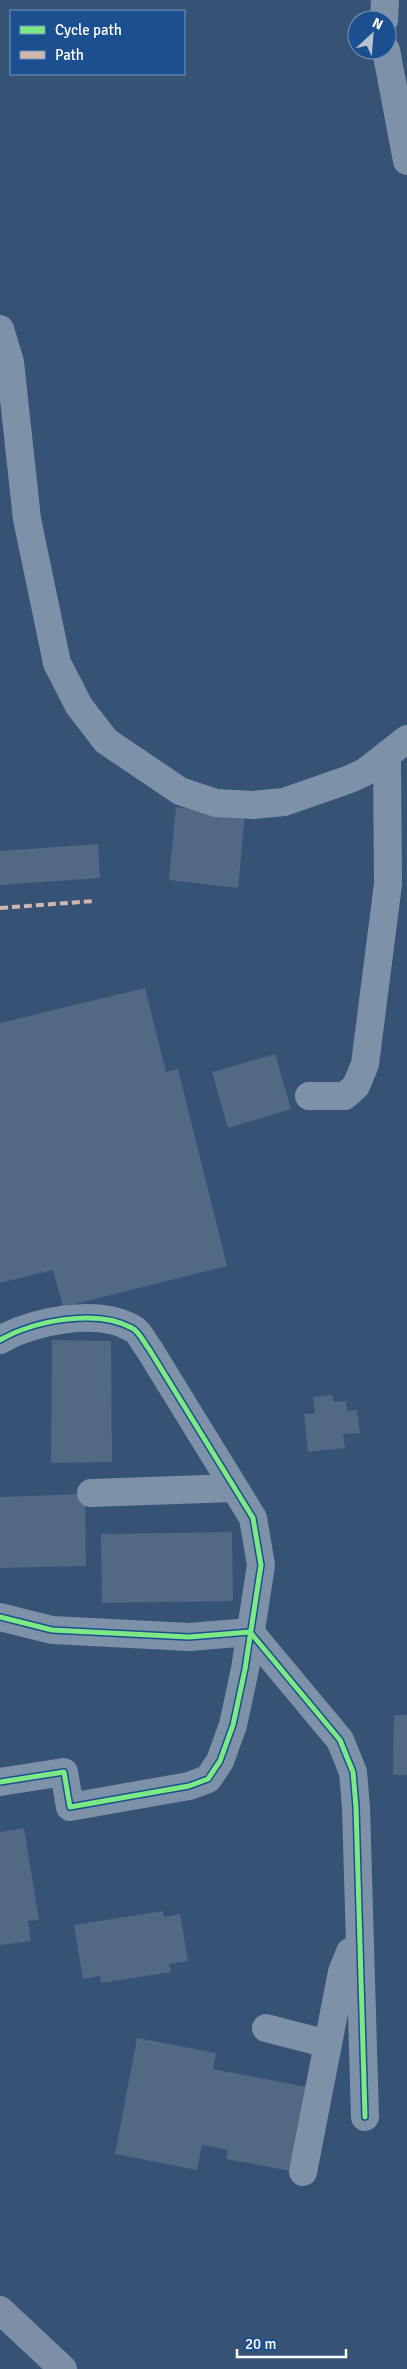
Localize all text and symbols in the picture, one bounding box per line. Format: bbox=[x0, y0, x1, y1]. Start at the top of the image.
legend bbox=[10, 10, 185, 75]
north arrow bbox=[347, 10, 397, 60]
text: N bbox=[369, 14, 386, 34]
text: Cycle path bbox=[55, 21, 122, 39]
text: Path bbox=[55, 46, 84, 64]
scale bar bbox=[237, 2326, 346, 2358]
text: 20 m bbox=[245, 2335, 276, 2353]

